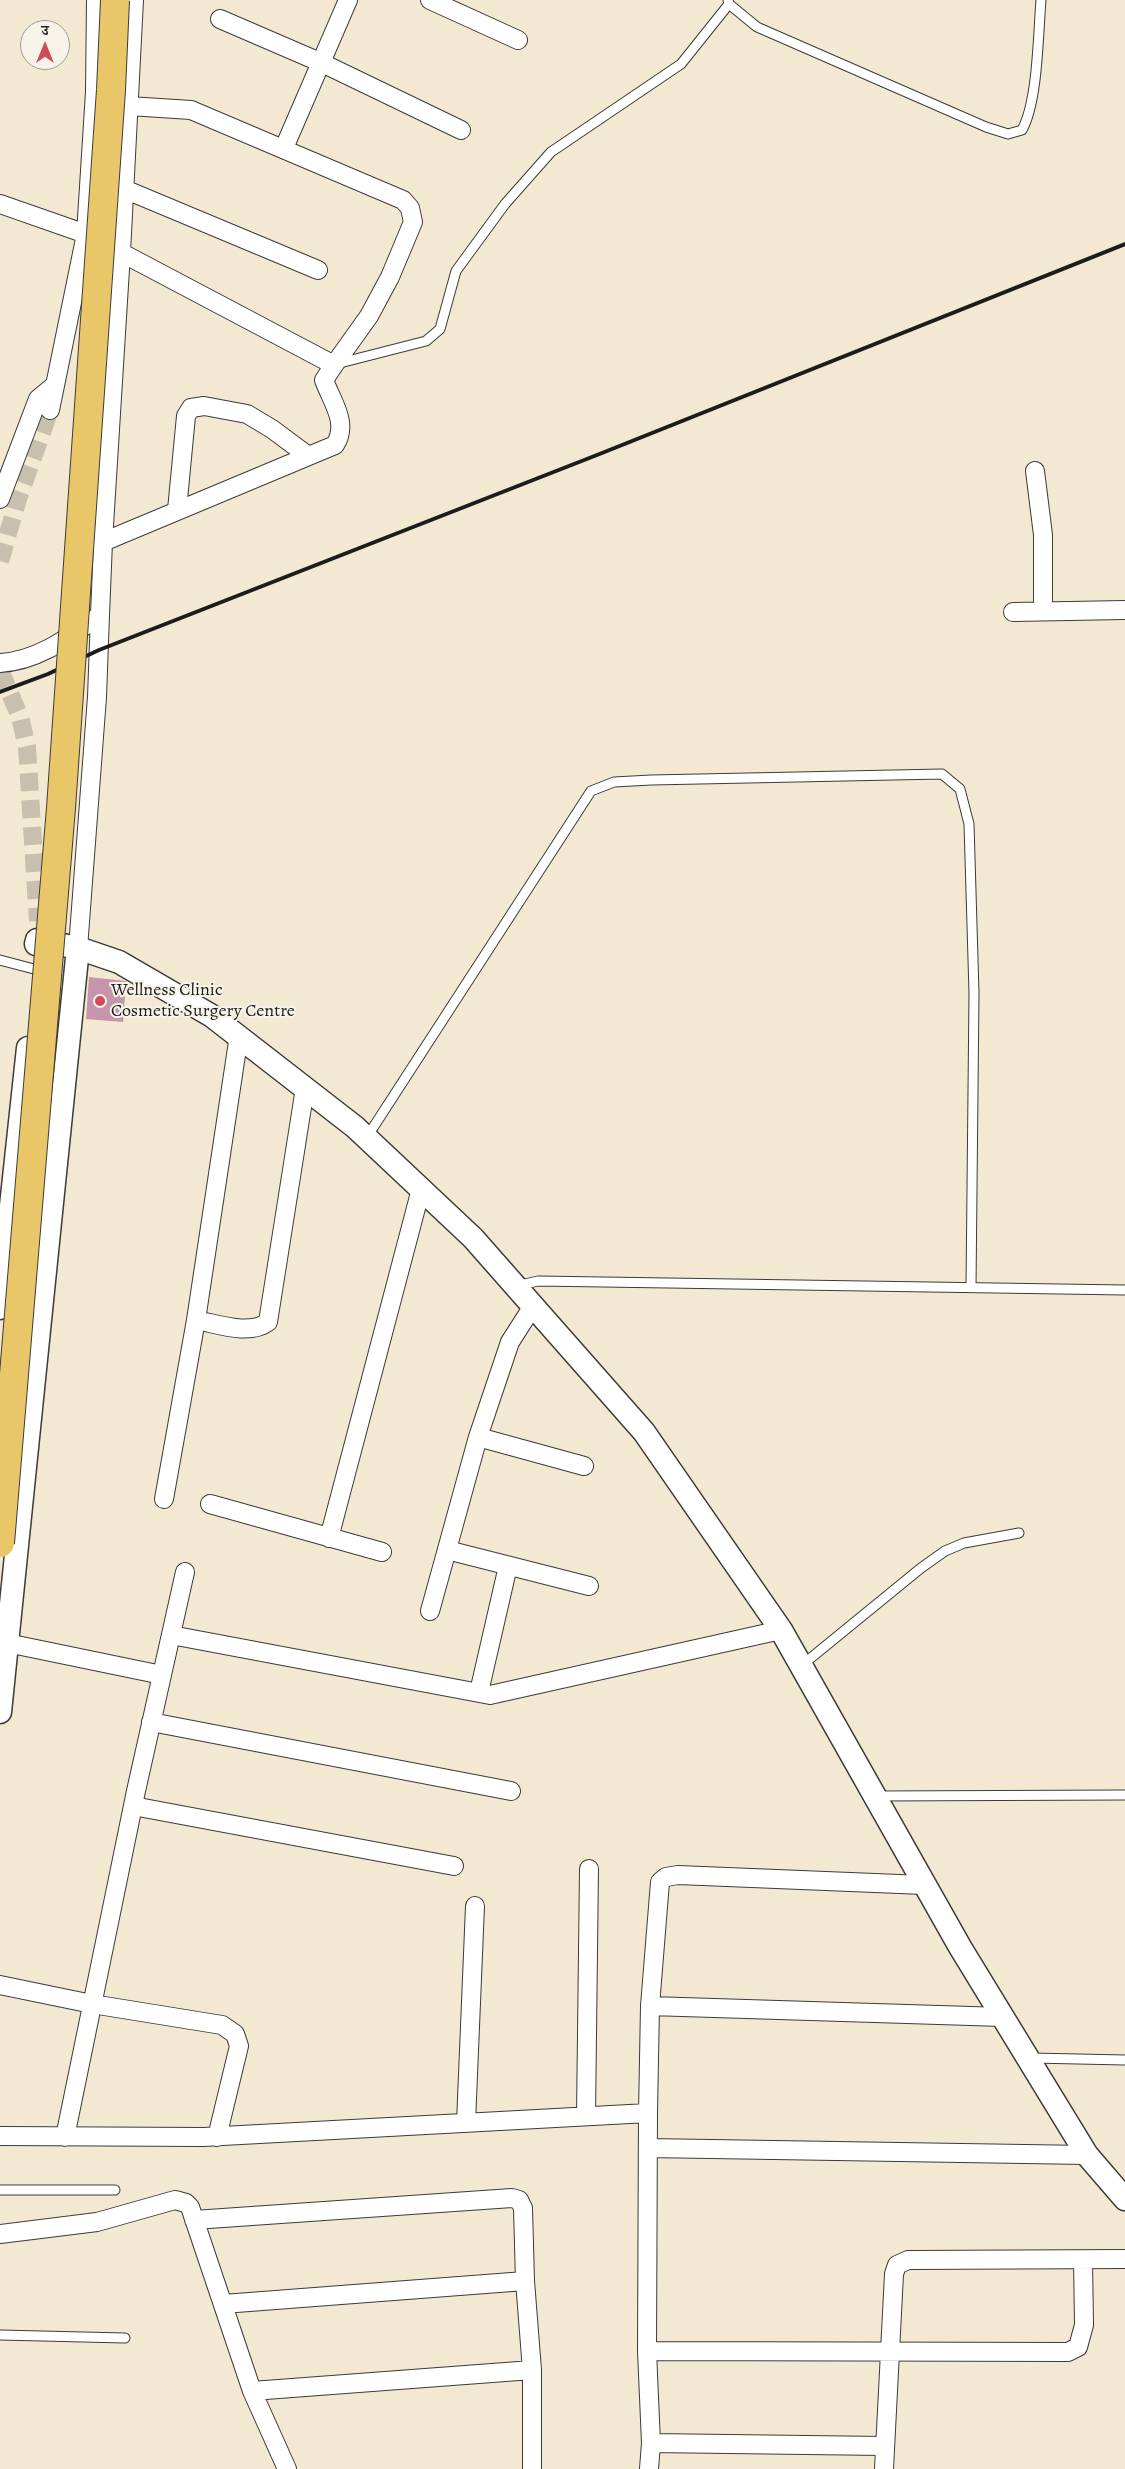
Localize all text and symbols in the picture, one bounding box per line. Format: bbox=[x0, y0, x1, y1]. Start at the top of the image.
north arrow bbox=[20, 20, 70, 70]
text: उ bbox=[41, 21, 49, 40]
place label: Wellness Clinic Cosmetic Surgery Centre bbox=[111, 980, 295, 1022]
marker: Wellness Clinic Cosmetic Surgery Centre bbox=[93, 994, 107, 1008]

